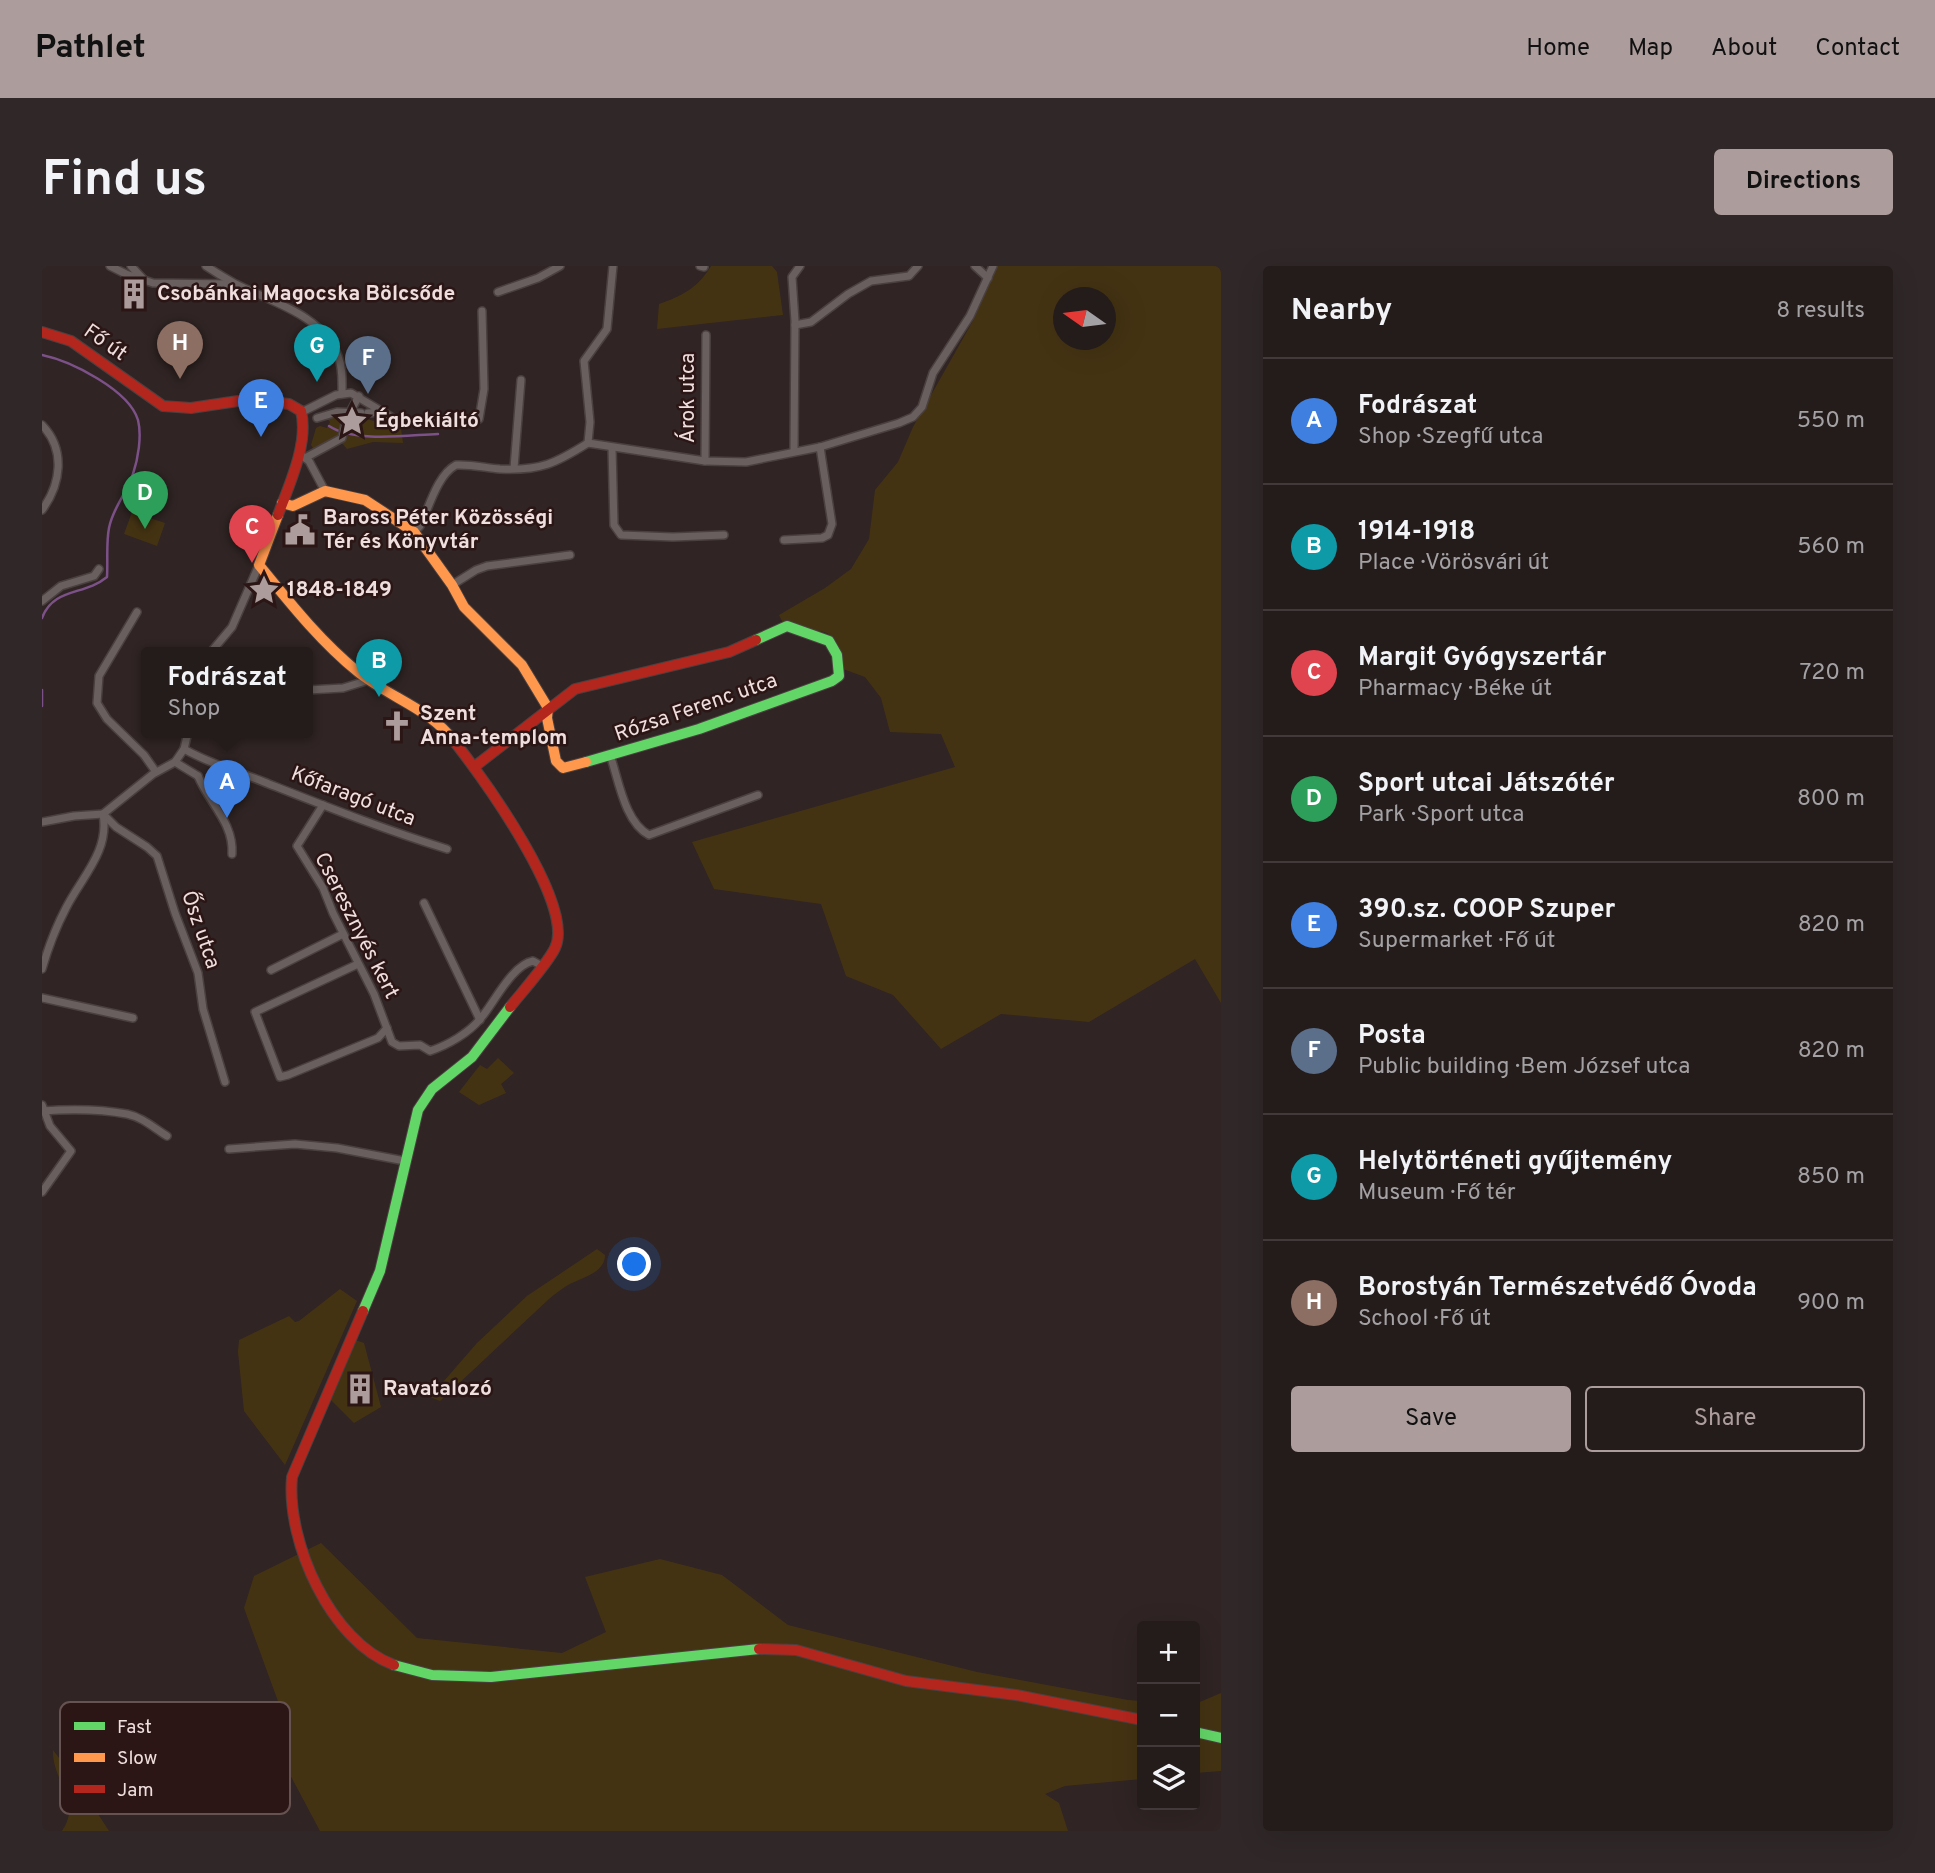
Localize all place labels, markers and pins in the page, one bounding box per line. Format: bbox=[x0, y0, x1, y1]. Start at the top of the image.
building icon: Csobánkai Magocska Bölcsőde bbox=[117, 277, 151, 311]
place label: Csobánkai Magocska Bölcsőde bbox=[157, 281, 455, 308]
pin: H bbox=[157, 321, 203, 379]
pin: G bbox=[294, 324, 340, 382]
pin: F bbox=[345, 336, 391, 394]
pin: E bbox=[238, 379, 284, 437]
place icon: Égbekiáltó bbox=[335, 404, 369, 438]
place label: Égbekiáltó bbox=[375, 407, 479, 435]
pin: D bbox=[122, 471, 168, 529]
pin: C bbox=[229, 505, 275, 563]
place label: Baross Péter Közösségi Tér és Könyvtár bbox=[323, 505, 553, 556]
public building icon: Baross Péter Közösségi Tér és Könyvtár bbox=[283, 513, 317, 547]
place icon: 1848-1849 bbox=[247, 573, 281, 607]
place label: 1848-1849 bbox=[287, 577, 392, 604]
pin: B bbox=[356, 639, 402, 697]
place label: Szent Anna-templom bbox=[420, 701, 567, 752]
church icon: Szent Anna-templom bbox=[380, 709, 414, 743]
pin: A bbox=[204, 760, 250, 818]
building icon: Ravatalozó bbox=[343, 1372, 377, 1406]
place label: Ravatalozó bbox=[383, 1376, 492, 1403]

